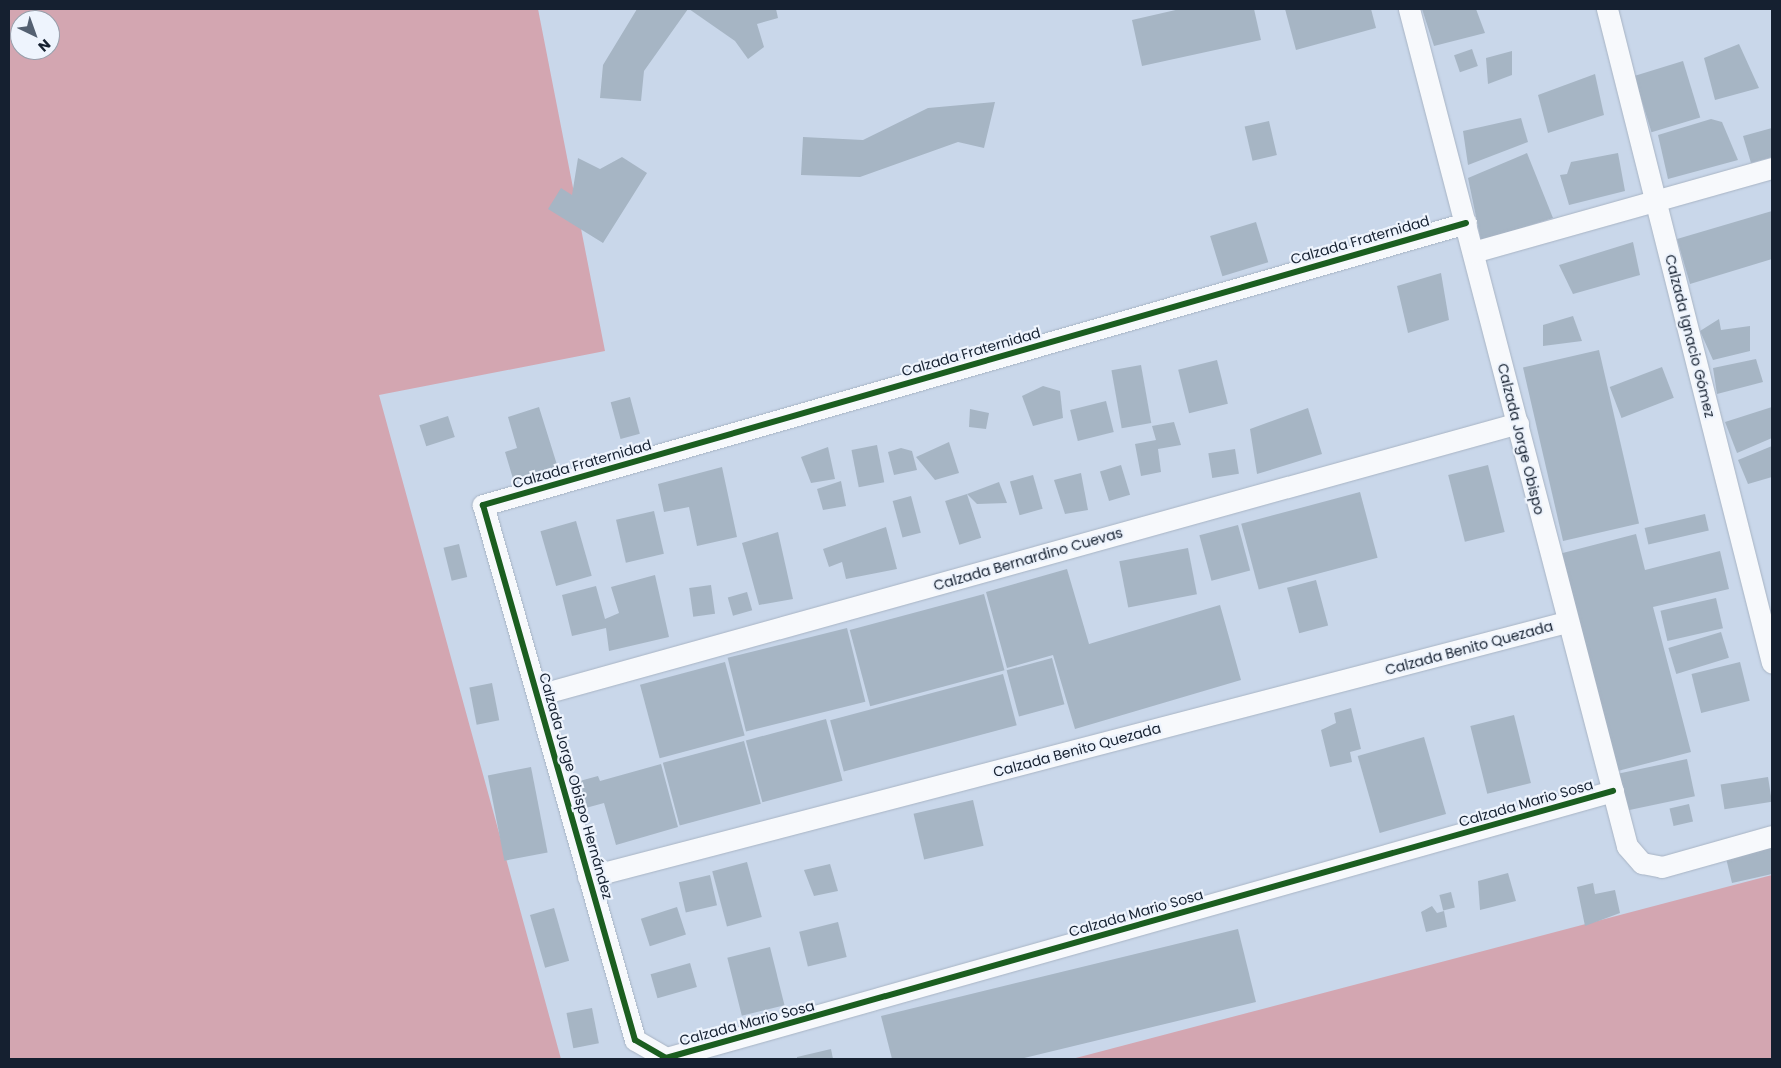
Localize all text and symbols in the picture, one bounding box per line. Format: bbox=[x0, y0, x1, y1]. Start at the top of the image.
north arrow bbox=[10, 10, 60, 60]
text: N bbox=[34, 34, 55, 56]
street label: Calzada Fraternidad bbox=[1289, 212, 1431, 268]
street label: Calzada Ignacio Gómez bbox=[1662, 253, 1718, 419]
street label: Calzada Fraternidad bbox=[900, 324, 1042, 380]
street label: Calzada Jorge Obispo bbox=[1494, 362, 1548, 516]
street label: Calzada Fraternidad bbox=[511, 436, 653, 492]
street label: Calzada Bernardino Cuevas bbox=[931, 524, 1125, 594]
street label: Calzada Benito Quezada bbox=[1383, 617, 1555, 679]
street label: Calzada Jorge Obispo Hernández bbox=[536, 671, 616, 901]
street label: Calzada Benito Quezada bbox=[991, 719, 1163, 781]
street label: Calzada Mario Sosa bbox=[1457, 776, 1595, 830]
street label: Calzada Mario Sosa bbox=[1067, 886, 1205, 940]
street label: Calzada Mario Sosa bbox=[678, 997, 816, 1049]

